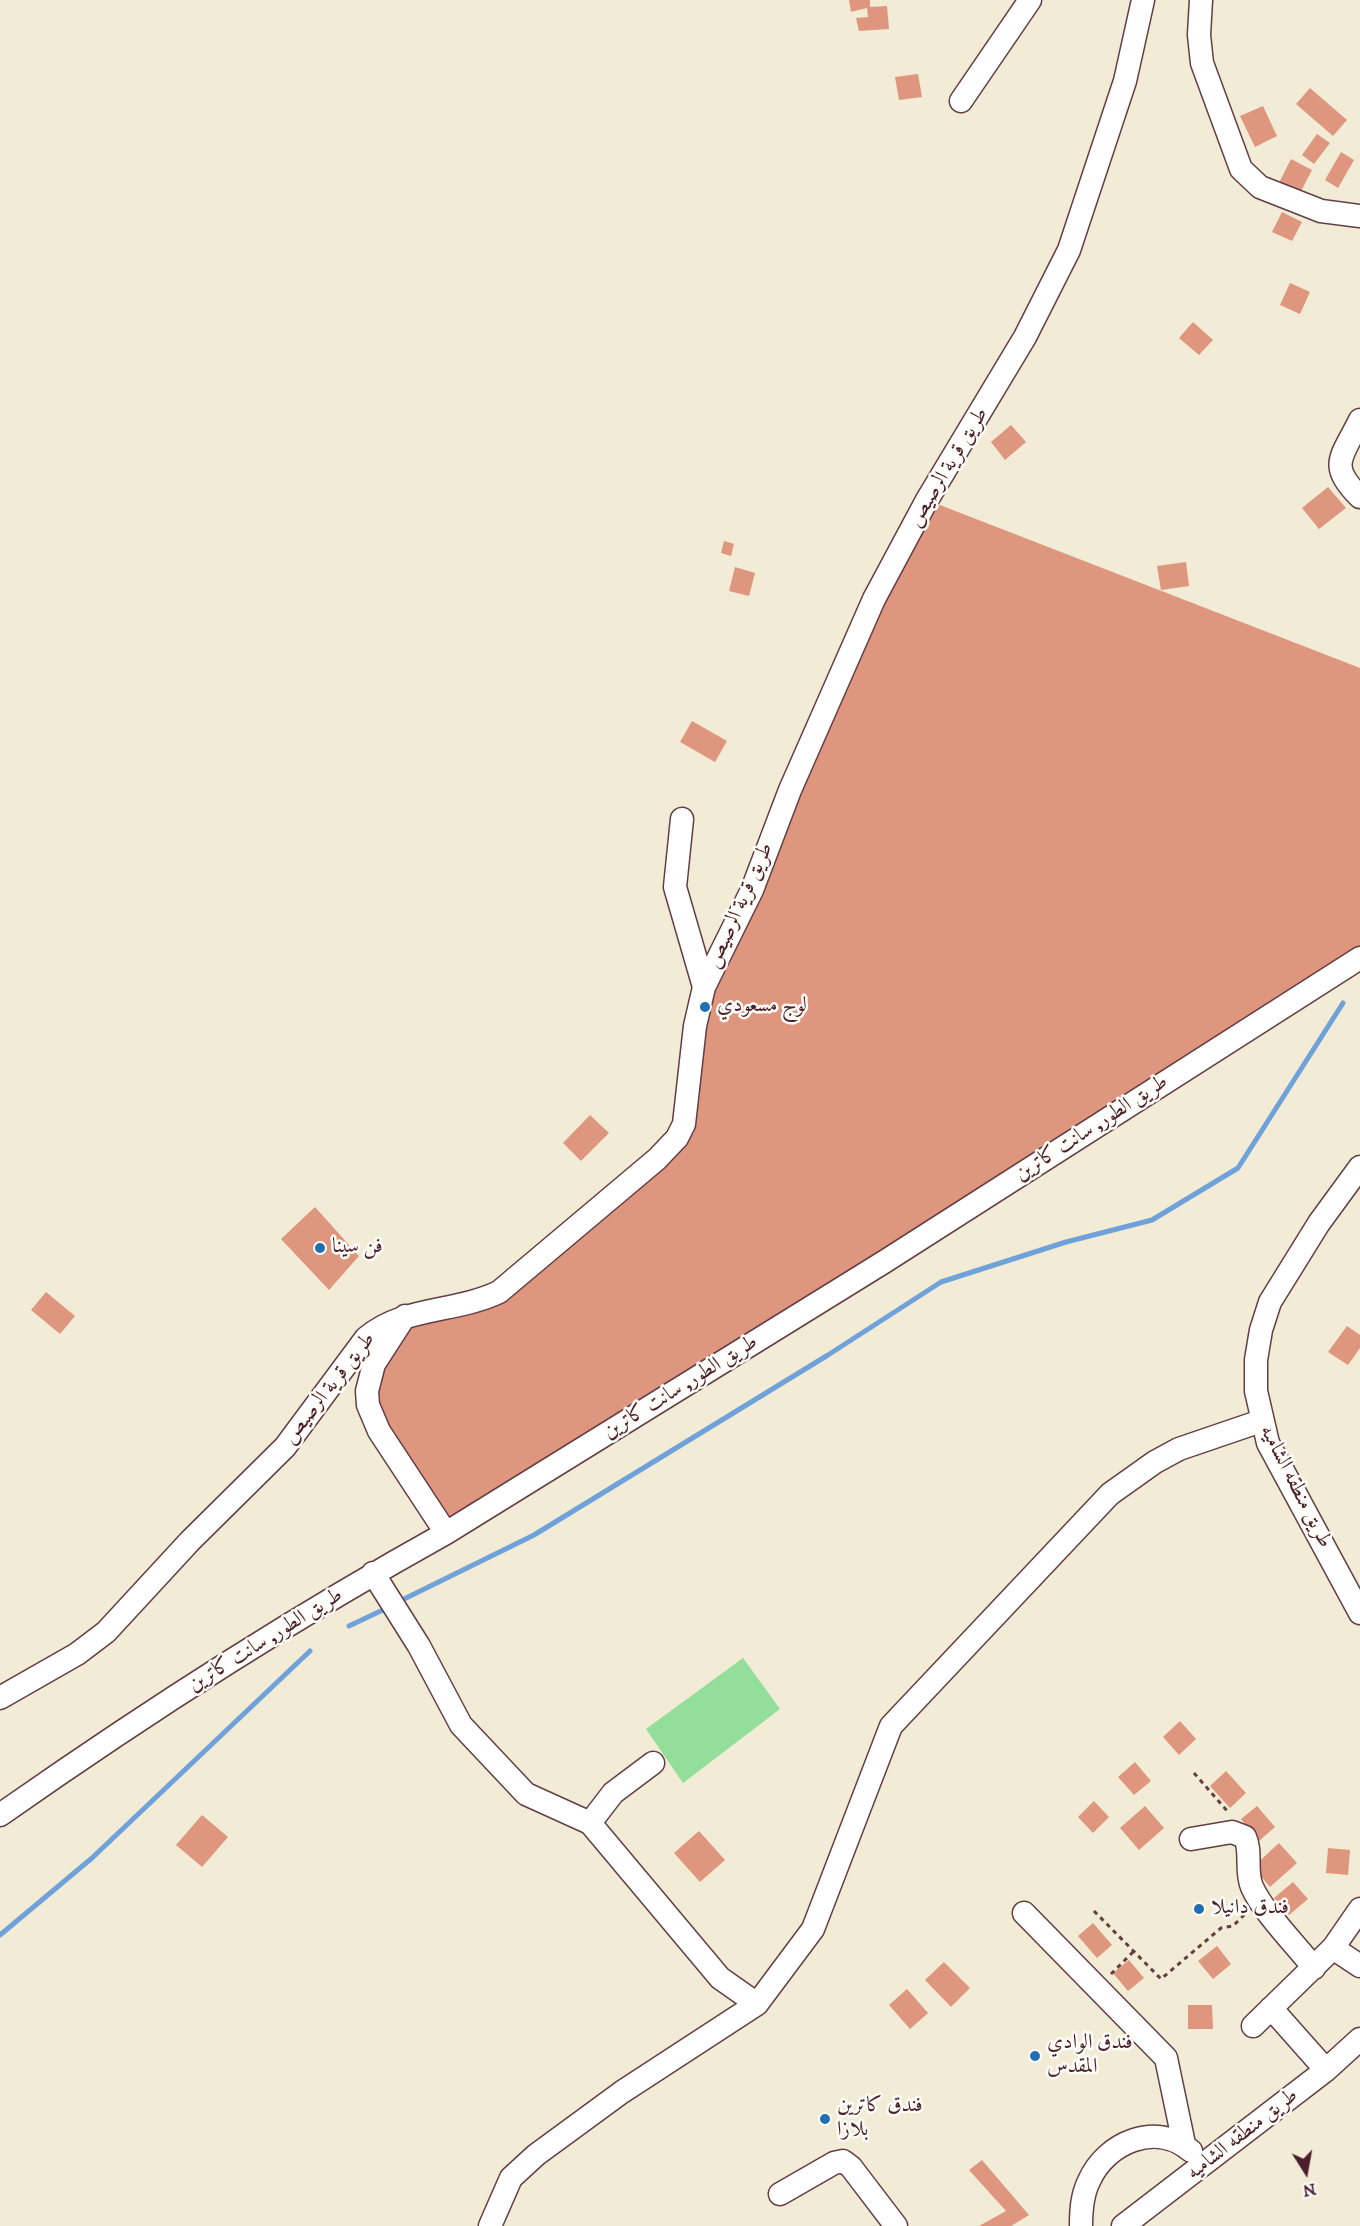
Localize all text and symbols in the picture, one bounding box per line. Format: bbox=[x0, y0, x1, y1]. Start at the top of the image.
street label: طريق قرية الرصيص bbox=[903, 404, 995, 532]
street label: طريق قرية الرصيص bbox=[702, 839, 780, 973]
place label: لوج مسعودي bbox=[717, 994, 807, 1020]
marker: لوج مسعودي bbox=[698, 1000, 712, 1014]
street label: طريق الطور, سانت كاترين bbox=[1011, 1070, 1173, 1188]
place label: فن سينا bbox=[332, 1235, 383, 1261]
marker: فن سينا bbox=[313, 1241, 327, 1255]
street label: طريق قرية الرصيص bbox=[278, 1328, 382, 1450]
street label: طريق الطور, سانت كاترين bbox=[599, 1330, 763, 1446]
street label: طريق منطقه الشاميه bbox=[1253, 1421, 1337, 1553]
street label: طريق الطور, سانت كاترين bbox=[184, 1583, 348, 1699]
place label: فندق دانيلا bbox=[1211, 1896, 1289, 1922]
marker: فندق دانيلا bbox=[1192, 1902, 1206, 1916]
place label: فندق الوادي المقدس bbox=[1047, 2031, 1133, 2081]
marker: فندق الوادي المقدس bbox=[1028, 2049, 1042, 2063]
street label: طريق منطقه الشاميه bbox=[1182, 2084, 1304, 2186]
place label: فندق كاترين بلازا bbox=[837, 2094, 923, 2144]
marker: فندق كاترين بلازا bbox=[818, 2112, 832, 2126]
north arrow bbox=[1276, 2142, 1336, 2202]
text: N bbox=[1301, 2179, 1318, 2201]

